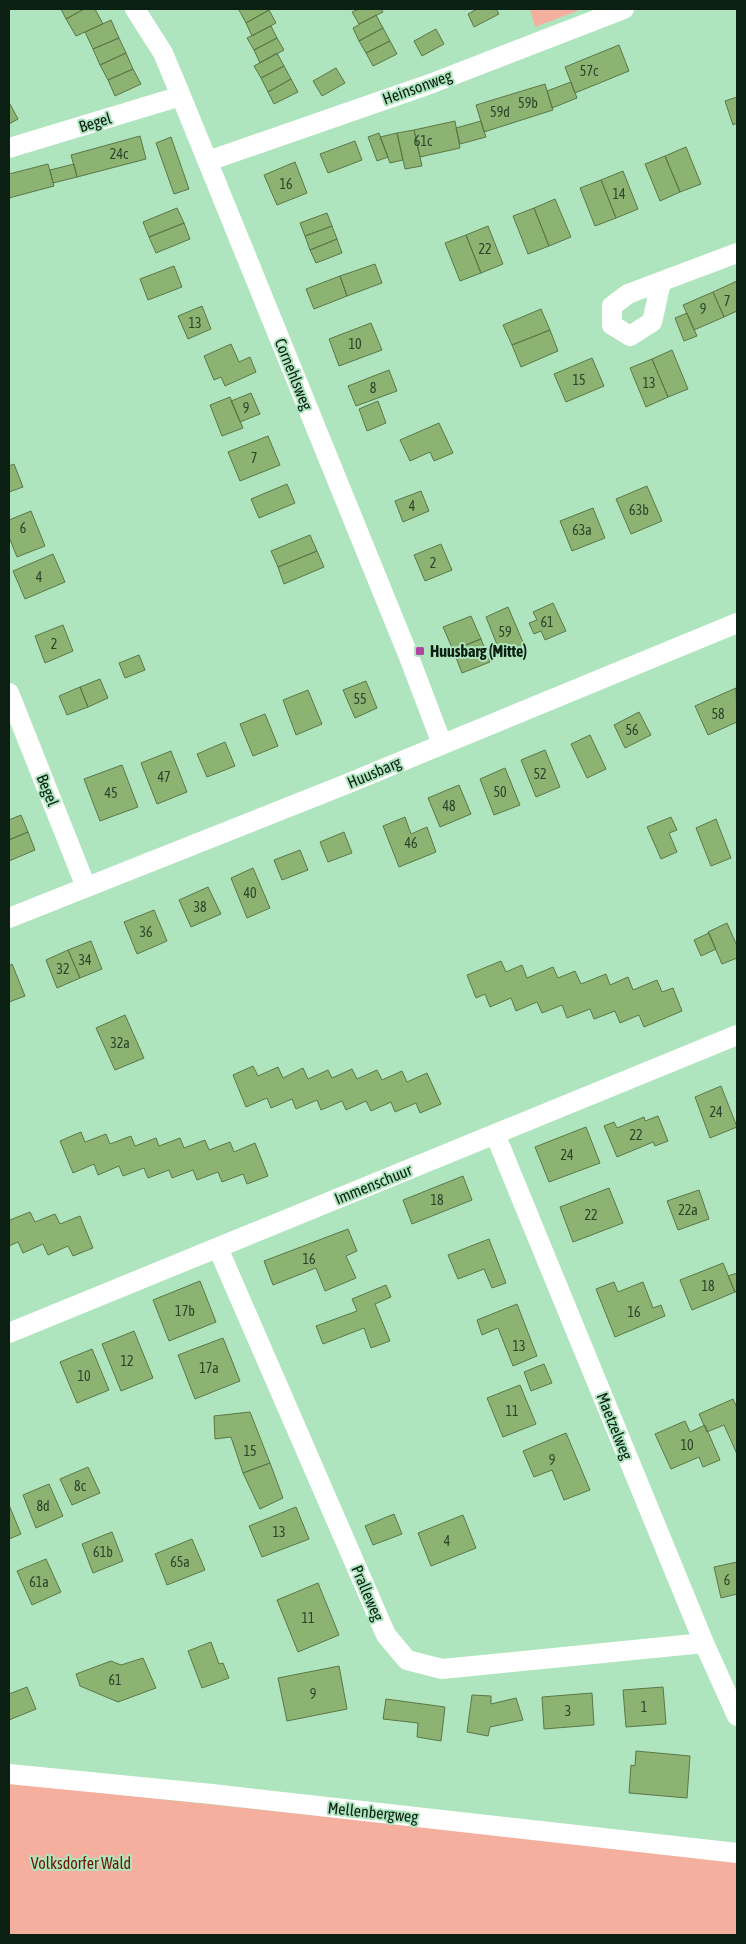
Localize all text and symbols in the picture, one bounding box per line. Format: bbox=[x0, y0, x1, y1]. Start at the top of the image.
house number: 57c bbox=[580, 63, 599, 79]
street label: Heinsonweg bbox=[380, 66, 455, 109]
house number: 59b bbox=[518, 95, 538, 111]
house number: 59d bbox=[490, 104, 510, 120]
street label: Begel bbox=[77, 108, 114, 136]
house number: 61c bbox=[414, 133, 433, 149]
house number: 24c bbox=[110, 146, 129, 162]
house number: 16 bbox=[279, 176, 293, 192]
house number: 14 bbox=[612, 186, 626, 202]
house number: 22 bbox=[478, 241, 492, 257]
house number: 7 bbox=[724, 293, 730, 309]
house number: 9 bbox=[700, 301, 706, 317]
house number: 13 bbox=[188, 315, 202, 331]
street label: Cornehlsweg bbox=[271, 336, 317, 413]
house number: 10 bbox=[348, 336, 362, 352]
house number: 15 bbox=[572, 372, 586, 388]
house number: 13 bbox=[642, 375, 656, 391]
house number: 8 bbox=[370, 380, 377, 396]
house number: 9 bbox=[243, 400, 249, 416]
house number: 7 bbox=[251, 450, 257, 466]
house number: 4 bbox=[409, 498, 416, 514]
house number: 63b bbox=[629, 502, 649, 518]
house number: 6 bbox=[20, 520, 27, 536]
house number: 63a bbox=[572, 522, 592, 538]
house number: 2 bbox=[430, 555, 436, 571]
house number: 4 bbox=[36, 569, 43, 585]
house number: 61 bbox=[540, 614, 554, 630]
house number: 59 bbox=[498, 624, 512, 640]
house number: 2 bbox=[51, 636, 57, 652]
place label: Huusbarg (Mitte) bbox=[430, 642, 527, 660]
marker: Huusbarg (Mitte) bbox=[414, 645, 426, 657]
house number: 55 bbox=[353, 691, 367, 707]
house number: 58 bbox=[711, 706, 725, 722]
house number: 56 bbox=[625, 722, 639, 738]
street label: Huusbarg bbox=[344, 753, 404, 792]
house number: 52 bbox=[533, 766, 547, 782]
house number: 47 bbox=[157, 769, 171, 785]
street label: Begel bbox=[33, 771, 63, 810]
house number: 50 bbox=[493, 784, 507, 800]
house number: 45 bbox=[104, 785, 118, 801]
house number: 48 bbox=[442, 798, 456, 814]
house number: 46 bbox=[404, 835, 418, 851]
house number: 40 bbox=[243, 885, 257, 901]
house number: 38 bbox=[193, 899, 207, 915]
house number: 36 bbox=[139, 924, 153, 940]
house number: 34 bbox=[78, 952, 92, 968]
house number: 32 bbox=[56, 961, 70, 977]
house number: 32a bbox=[110, 1035, 130, 1051]
house number: 24 bbox=[709, 1104, 723, 1120]
house number: 22 bbox=[629, 1127, 643, 1143]
house number: 24 bbox=[560, 1147, 574, 1163]
street label: Immenschuur bbox=[332, 1160, 414, 1208]
house number: 18 bbox=[430, 1192, 444, 1208]
house number: 22a bbox=[678, 1202, 698, 1218]
house number: 22 bbox=[584, 1207, 598, 1223]
house number: 16 bbox=[302, 1251, 316, 1267]
house number: 18 bbox=[701, 1278, 715, 1294]
house number: 17b bbox=[175, 1303, 195, 1319]
house number: 16 bbox=[627, 1304, 641, 1320]
house number: 13 bbox=[512, 1338, 526, 1354]
house number: 12 bbox=[120, 1353, 134, 1369]
house number: 17a bbox=[199, 1360, 219, 1376]
house number: 10 bbox=[77, 1368, 91, 1384]
street label: Maetzelweg bbox=[593, 1390, 637, 1463]
house number: 11 bbox=[505, 1403, 519, 1419]
house number: 10 bbox=[680, 1437, 694, 1453]
house number: 15 bbox=[243, 1443, 257, 1459]
house number: 9 bbox=[549, 1452, 555, 1468]
house number: 8c bbox=[74, 1478, 87, 1494]
house number: 8d bbox=[36, 1498, 50, 1514]
house number: 13 bbox=[272, 1524, 286, 1540]
house number: 4 bbox=[444, 1533, 451, 1549]
house number: 61b bbox=[93, 1544, 113, 1560]
house number: 65a bbox=[170, 1554, 190, 1570]
street label: Pralleweg bbox=[347, 1562, 388, 1624]
house number: 6 bbox=[724, 1572, 731, 1588]
house number: 61a bbox=[29, 1574, 49, 1590]
house number: 11 bbox=[301, 1610, 315, 1626]
house number: 61 bbox=[108, 1672, 122, 1688]
house number: 9 bbox=[310, 1686, 316, 1702]
house number: 1 bbox=[641, 1699, 647, 1715]
house number: 3 bbox=[565, 1703, 571, 1719]
street label: Mellenbergweg bbox=[327, 1798, 419, 1827]
park label: Volksdorfer Wald bbox=[31, 1854, 131, 1872]

